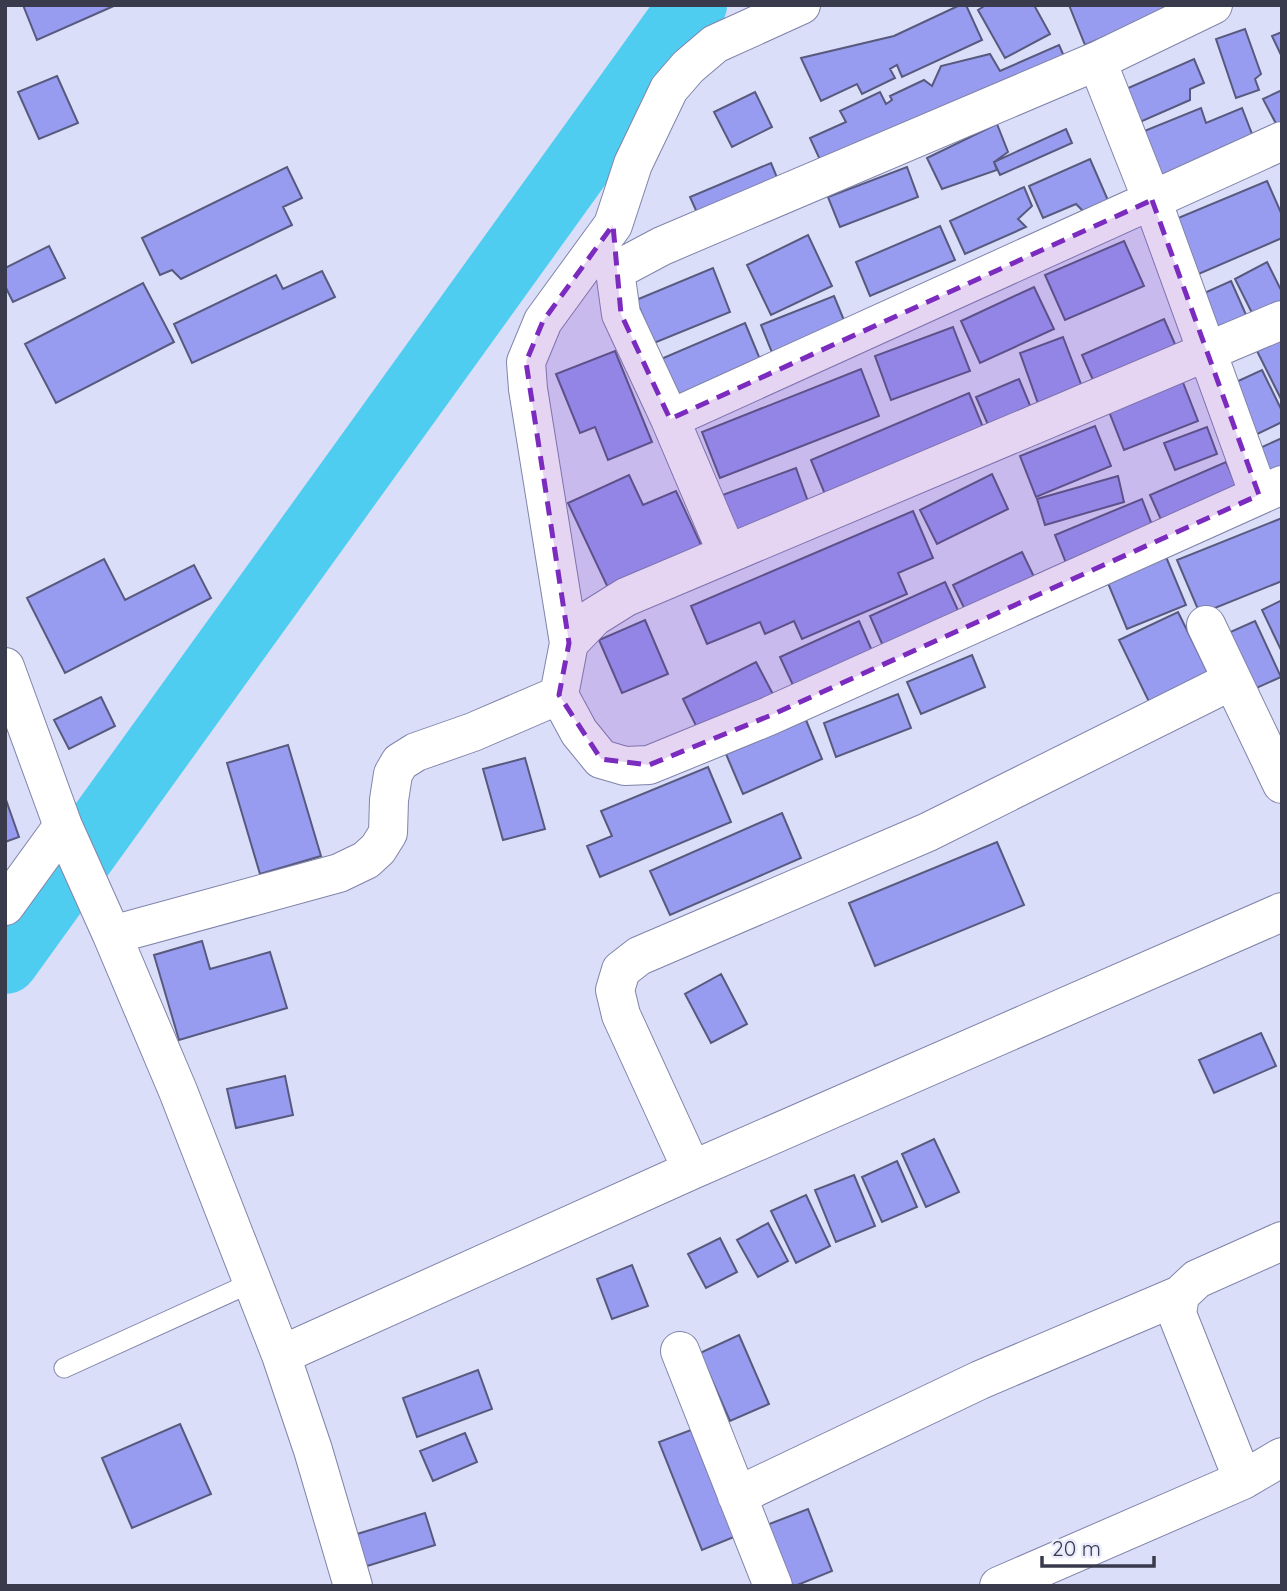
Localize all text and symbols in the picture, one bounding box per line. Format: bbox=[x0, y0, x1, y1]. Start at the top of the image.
scale bar bbox=[1042, 1524, 1154, 1568]
text: 20 m bbox=[1052, 1535, 1101, 1561]

